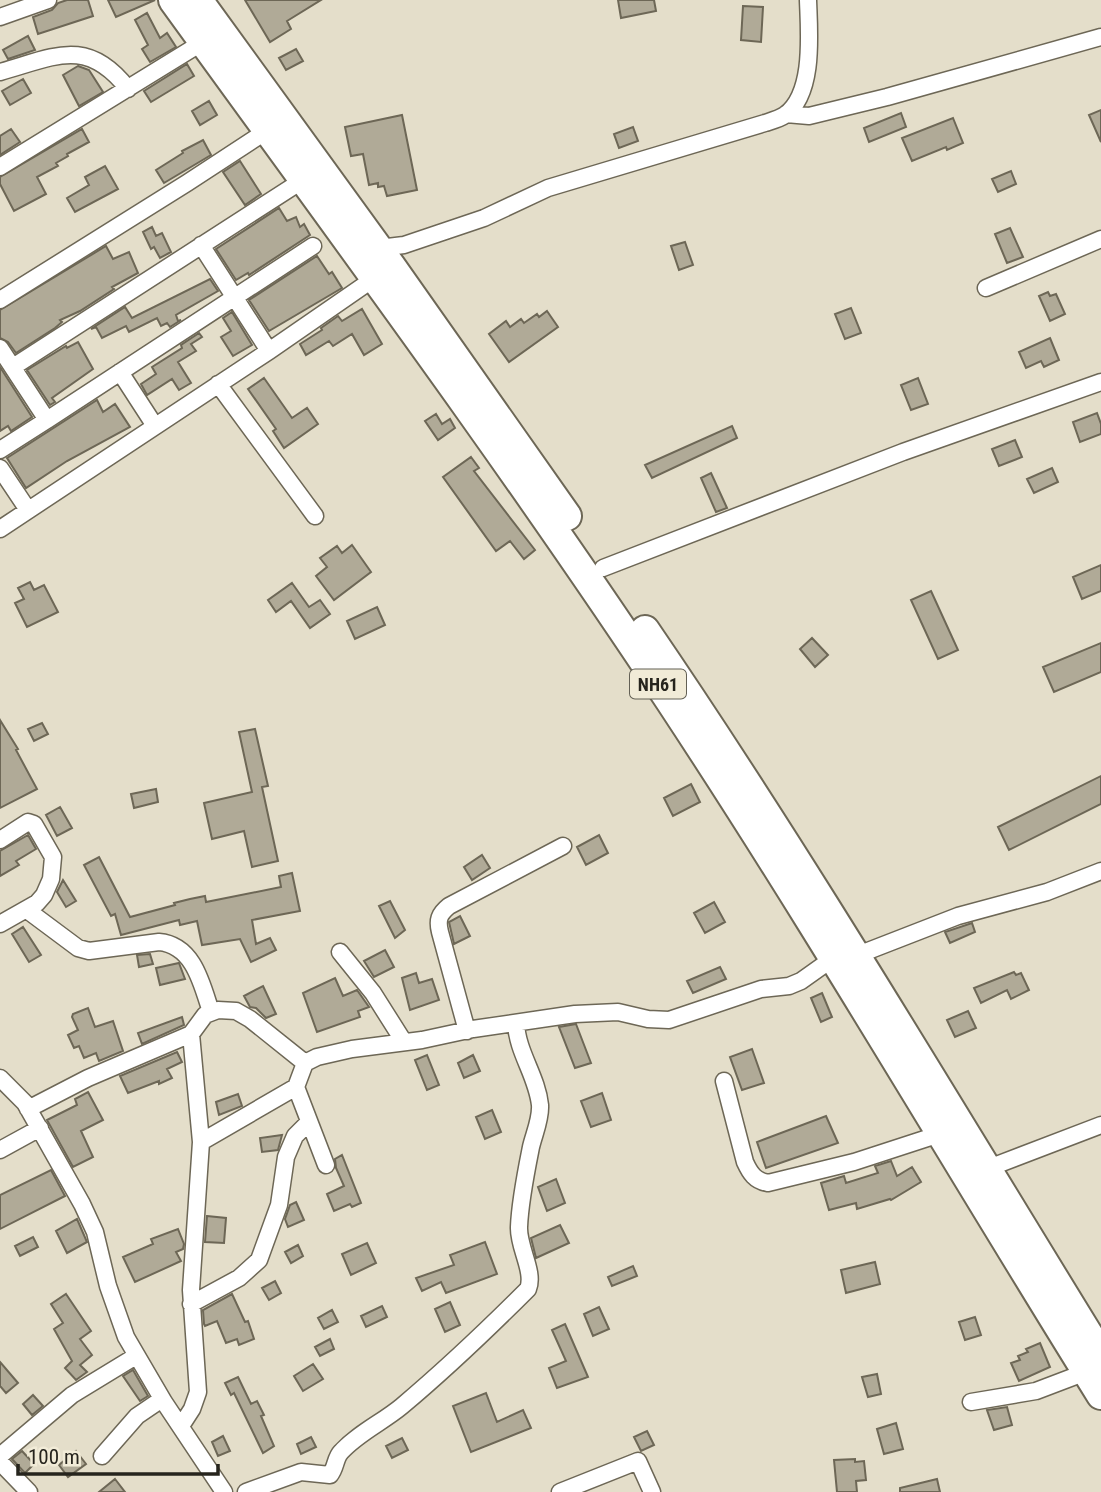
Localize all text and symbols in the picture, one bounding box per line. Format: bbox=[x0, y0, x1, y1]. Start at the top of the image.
road number: NH61 bbox=[630, 670, 686, 698]
scale bar bbox=[18, 1432, 217, 1476]
text: 100 m bbox=[28, 1445, 80, 1469]

